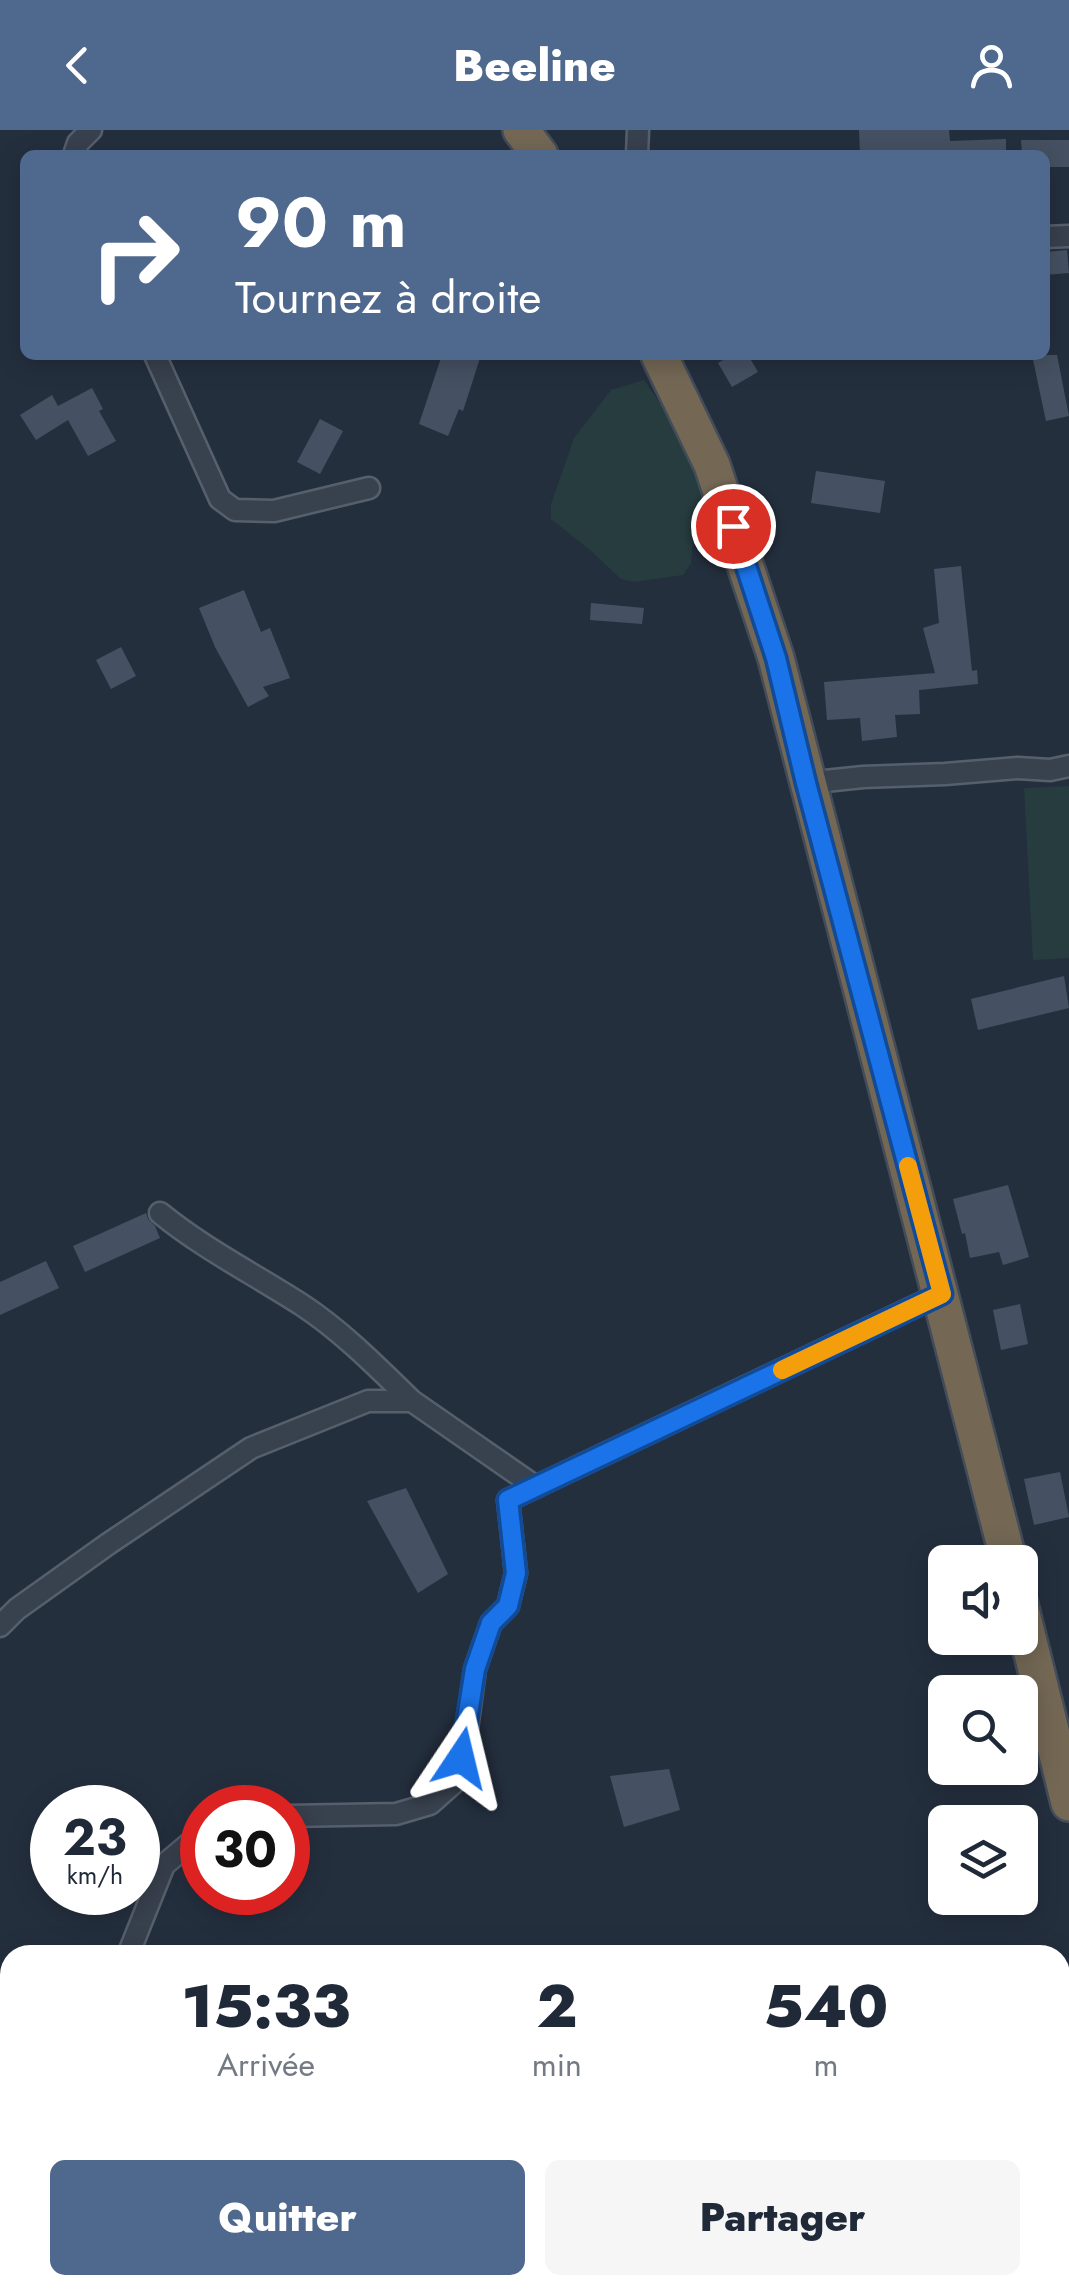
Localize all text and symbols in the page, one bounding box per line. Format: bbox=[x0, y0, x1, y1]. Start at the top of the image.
text: Beeline bbox=[453, 33, 616, 98]
icon: back bbox=[50, 38, 105, 93]
icon: person bbox=[964, 38, 1019, 93]
text: 90 m bbox=[235, 172, 407, 273]
icon: right bbox=[70, 190, 200, 320]
text: Tournez à droite bbox=[235, 265, 541, 330]
pin bbox=[691, 484, 776, 569]
icon: arrive bbox=[706, 499, 761, 554]
map controls bbox=[928, 1545, 1038, 1915]
button: sound bbox=[928, 1545, 1038, 1655]
button: search bbox=[928, 1675, 1038, 1785]
position arrow bbox=[409, 1706, 513, 1810]
speed limit sign: 30 bbox=[180, 1785, 310, 1915]
text: 23 bbox=[63, 1801, 127, 1874]
button: layers bbox=[928, 1805, 1038, 1915]
text: km/h bbox=[67, 1857, 123, 1893]
text: 15:33 bbox=[182, 1963, 350, 2050]
text: 2 bbox=[536, 1963, 577, 2050]
text: 540 bbox=[764, 1963, 888, 2050]
text: Arrivée bbox=[217, 2042, 315, 2088]
text: min bbox=[532, 2042, 582, 2088]
text: m bbox=[813, 2042, 838, 2088]
button: Quitter bbox=[50, 2160, 525, 2275]
button: Partager bbox=[545, 2160, 1020, 2275]

